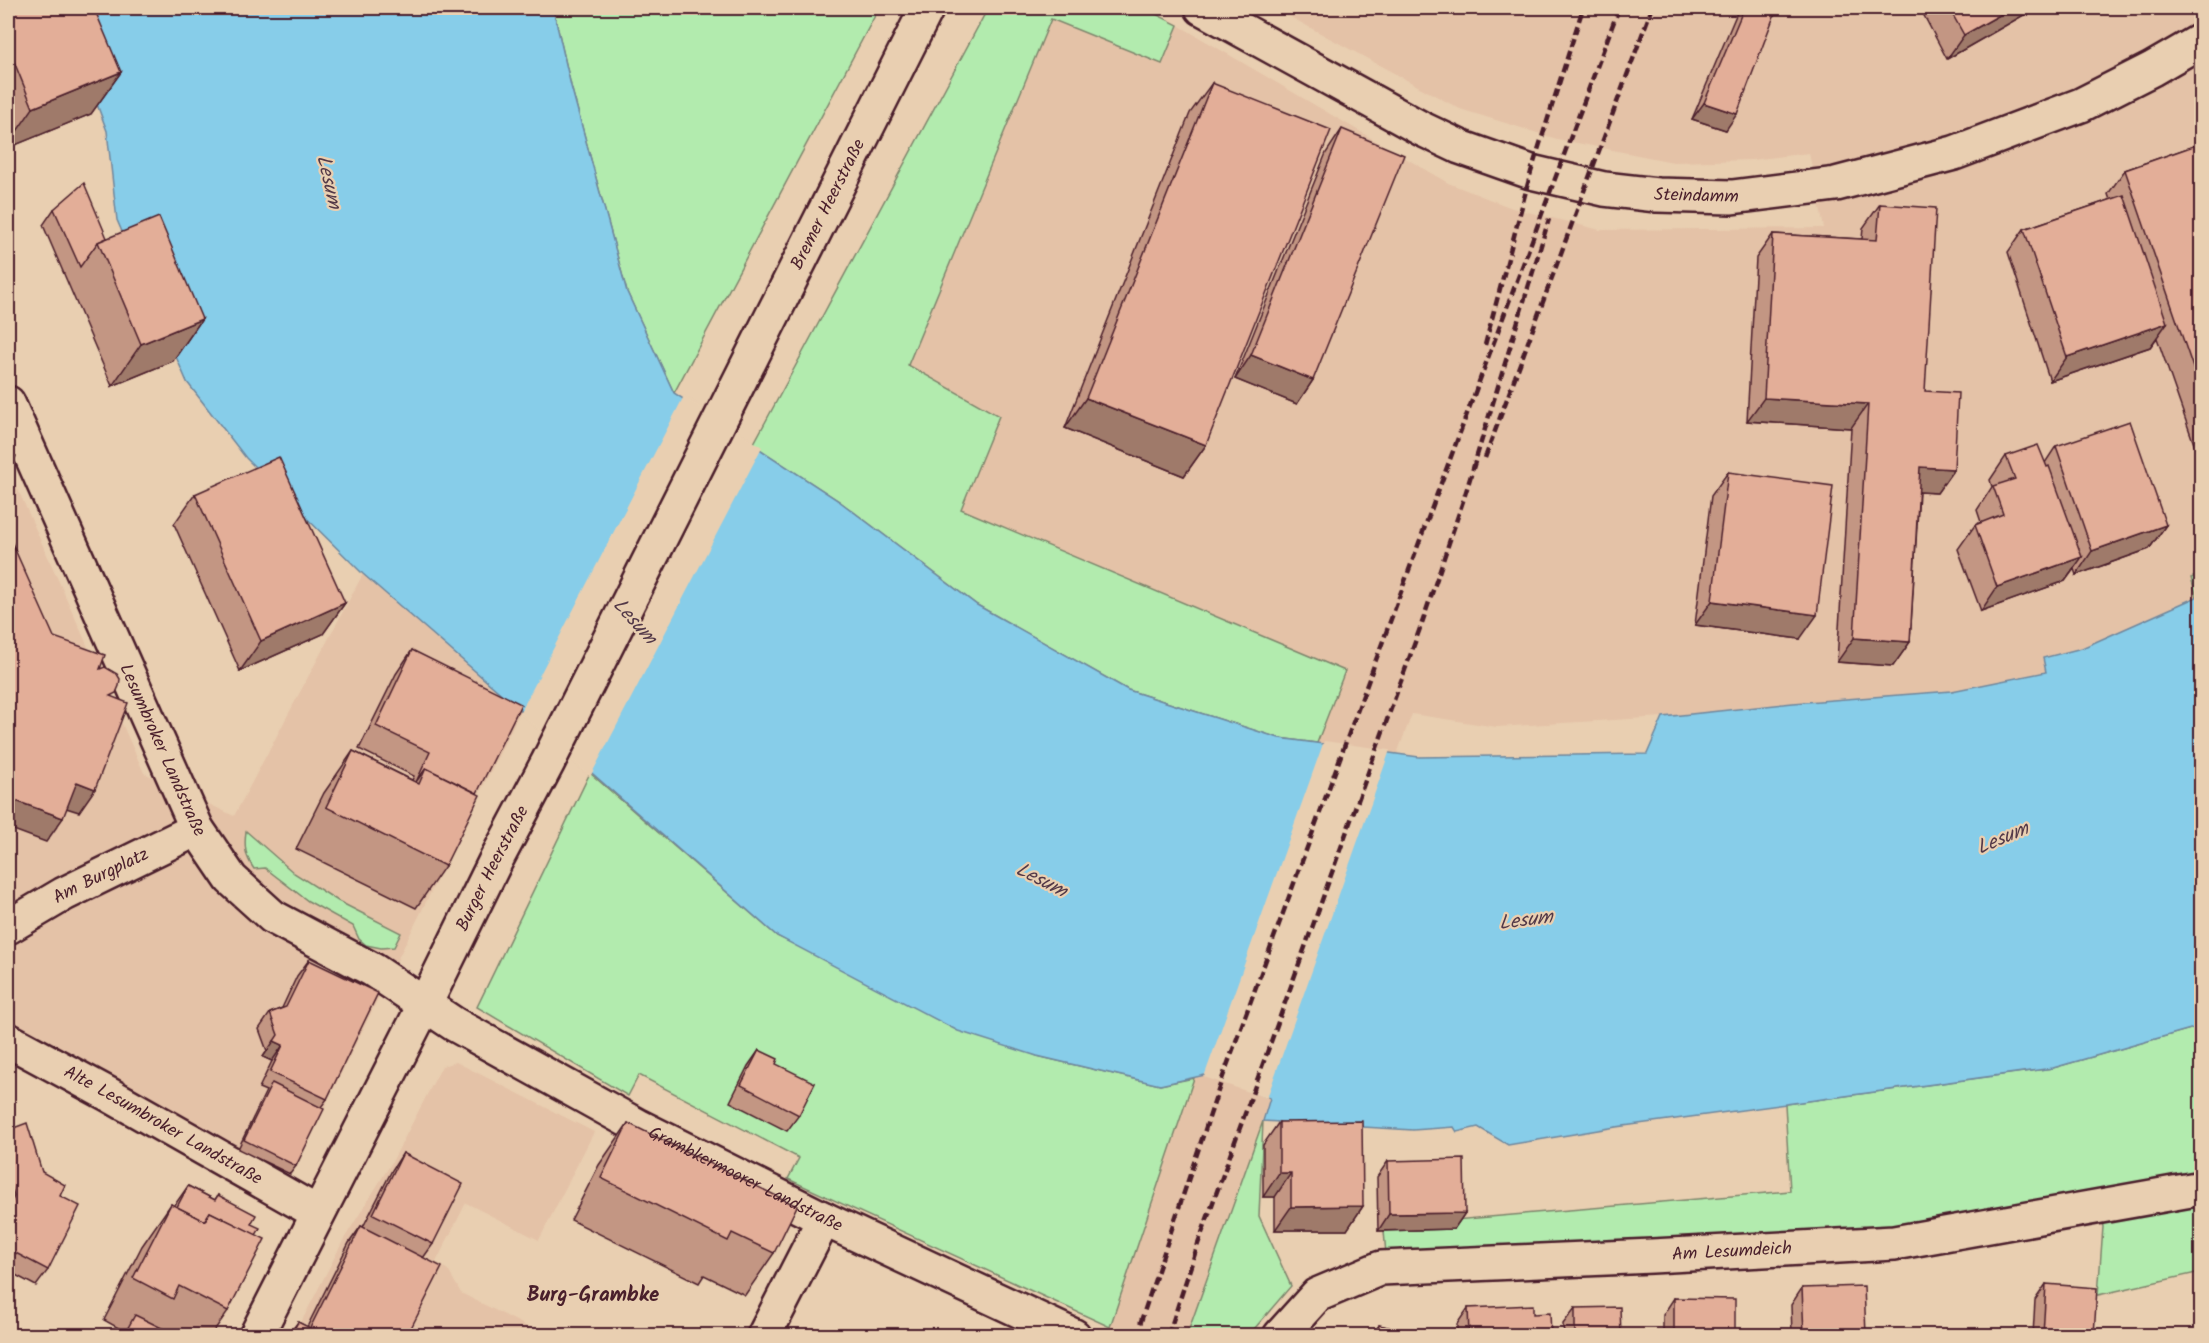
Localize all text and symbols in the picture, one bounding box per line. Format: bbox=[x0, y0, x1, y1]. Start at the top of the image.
street label: Bremer Heerstraße bbox=[783, 134, 873, 275]
water label: Lesum bbox=[306, 152, 350, 214]
street label: Steindamm bbox=[1654, 180, 1739, 212]
water label: Lesum bbox=[604, 591, 665, 654]
street label: Lesumbroker Landstraße bbox=[111, 659, 213, 843]
street label: Burger Heerstraße bbox=[448, 800, 537, 936]
water label: Lesum bbox=[1972, 813, 2036, 864]
street label: Am Burgplatz bbox=[47, 840, 154, 912]
water label: Lesum bbox=[1010, 854, 1074, 908]
water label: Lesum bbox=[1497, 902, 1557, 940]
street label: Alte Lesumbroker Landstraße bbox=[58, 1058, 268, 1193]
street label: Grambkermoorer Landstraße bbox=[643, 1119, 847, 1240]
street label: Am Lesumdeich bbox=[1671, 1234, 1793, 1269]
district label: Burg-Grambke bbox=[527, 1279, 659, 1312]

